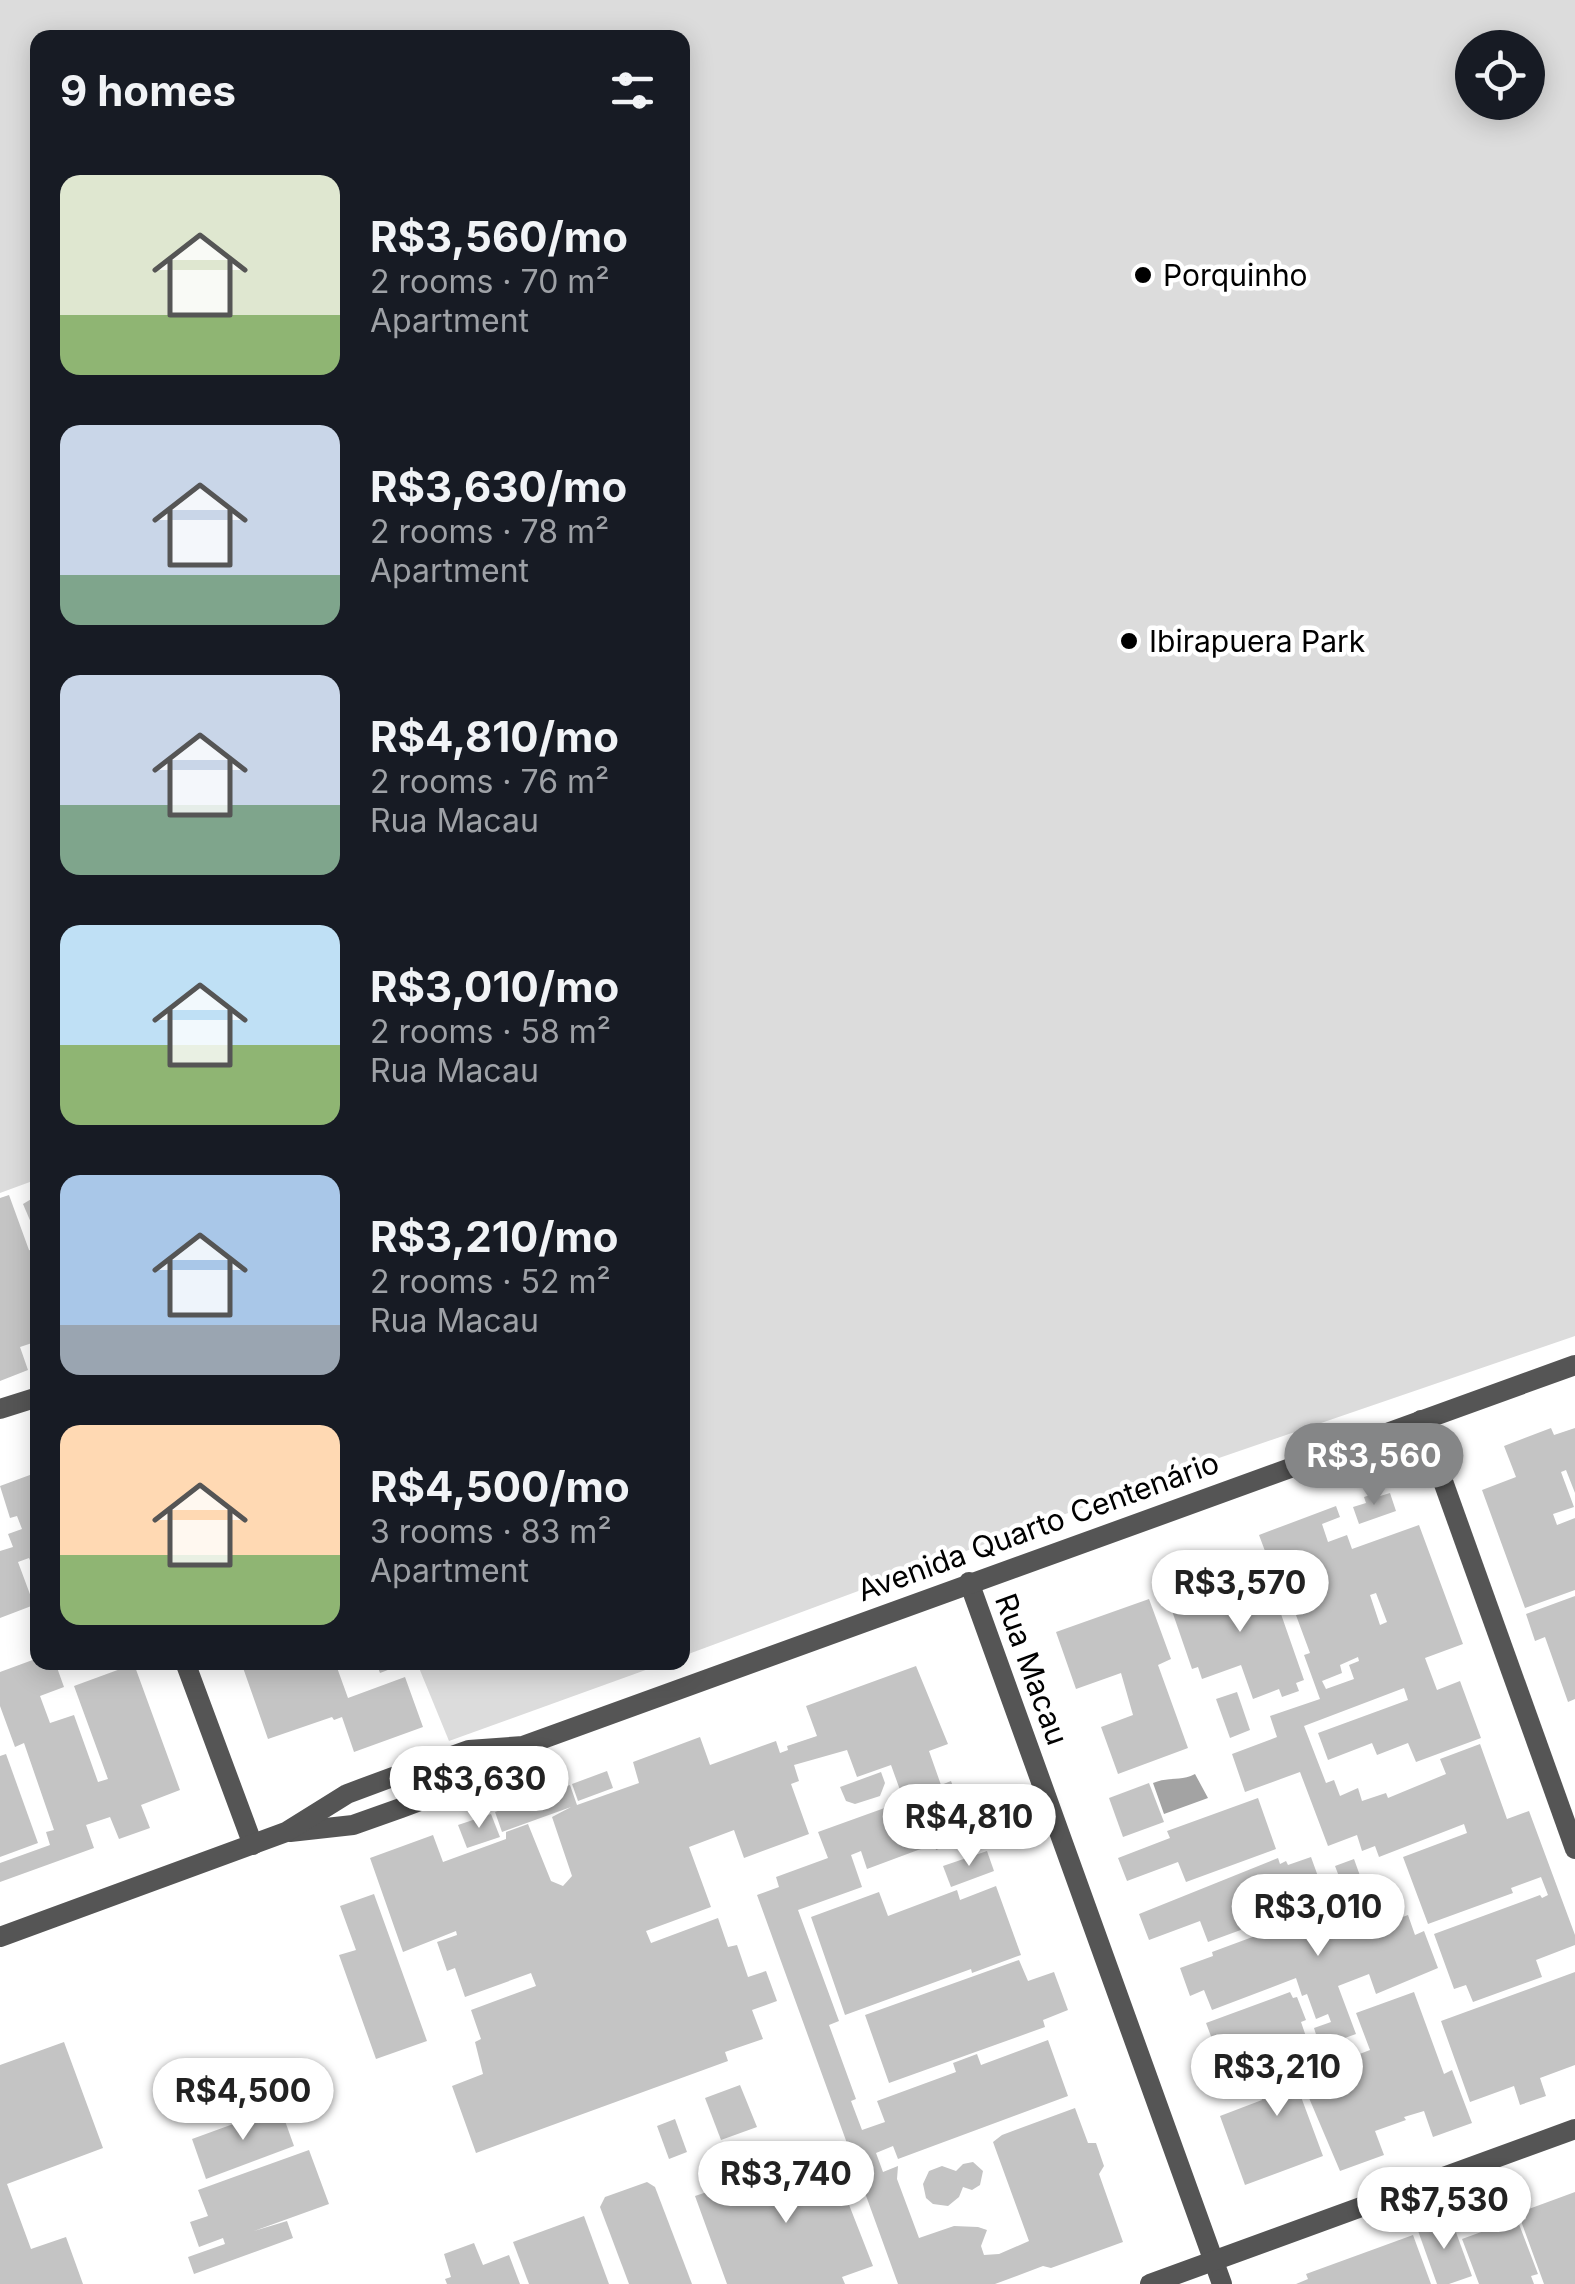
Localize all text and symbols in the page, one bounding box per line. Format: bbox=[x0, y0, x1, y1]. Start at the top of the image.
map controls bbox=[1455, 30, 1545, 120]
button: locate bbox=[1455, 30, 1545, 120]
icon: filters bbox=[605, 63, 660, 118]
text: 9 homes bbox=[60, 65, 236, 116]
text: R$3,560/mo bbox=[370, 211, 628, 262]
icon: home bbox=[140, 215, 260, 335]
place label: Porquinho bbox=[1163, 257, 1308, 293]
text: 2 rooms · 70 m² bbox=[370, 262, 610, 301]
marker: Porquinho bbox=[1132, 264, 1154, 286]
text: Apartment bbox=[370, 301, 529, 340]
text: R$3,630/mo bbox=[370, 461, 627, 512]
icon: home bbox=[140, 465, 260, 585]
text: 2 rooms · 78 m² bbox=[370, 512, 609, 551]
text: Apartment bbox=[370, 551, 529, 590]
place label: Ibirapuera Park bbox=[1149, 623, 1366, 659]
marker: Ibirapuera Park bbox=[1118, 630, 1140, 652]
text: R$4,810/mo bbox=[370, 711, 619, 762]
icon: home bbox=[140, 715, 260, 835]
text: 2 rooms · 76 m² bbox=[370, 762, 609, 801]
text: Rua Macau bbox=[370, 801, 539, 840]
text: R$3,010/mo bbox=[370, 961, 619, 1012]
icon: home bbox=[140, 965, 260, 1085]
text: 2 rooms · 58 m² bbox=[370, 1012, 611, 1051]
text: Rua Macau bbox=[370, 1051, 539, 1090]
text: R$3,210/mo bbox=[370, 1211, 619, 1262]
icon: home bbox=[140, 1215, 260, 1335]
text: 2 rooms · 52 m² bbox=[370, 1262, 611, 1301]
text: Rua Macau bbox=[370, 1301, 539, 1340]
pin: R$3,560 bbox=[1282, 1423, 1466, 1508]
text: R$3,560 bbox=[1306, 1436, 1442, 1475]
street label: Avenida Quarto Centenário bbox=[852, 1444, 1224, 1608]
text: R$4,500/mo bbox=[370, 1461, 630, 1512]
icon: home bbox=[140, 1465, 260, 1585]
text: 3 rooms · 83 m² bbox=[370, 1512, 612, 1551]
pin: R$3,570 bbox=[1148, 1550, 1332, 1635]
text: Apartment bbox=[370, 1551, 529, 1590]
text: R$3,570 bbox=[1174, 1563, 1306, 1602]
street label: Rua Macau bbox=[988, 1588, 1076, 1750]
pin: R$3,630 bbox=[387, 1746, 571, 1831]
text: R$3,630 bbox=[412, 1759, 546, 1798]
pin: R$4,810 bbox=[877, 1784, 1061, 1869]
text: R$4,810 bbox=[905, 1797, 1033, 1836]
pin: R$3,010 bbox=[1226, 1874, 1410, 1959]
text: R$3,010 bbox=[1254, 1887, 1382, 1926]
pin: R$3,210 bbox=[1185, 2034, 1369, 2119]
text: R$3,210 bbox=[1213, 2047, 1341, 2086]
pin: R$4,500 bbox=[151, 2058, 335, 2143]
text: R$4,500 bbox=[175, 2071, 311, 2110]
pin: R$3,740 bbox=[694, 2141, 878, 2226]
text: R$3,740 bbox=[720, 2154, 852, 2193]
pin: R$7,530 bbox=[1352, 2167, 1536, 2252]
text: R$7,530 bbox=[1379, 2180, 1509, 2219]

